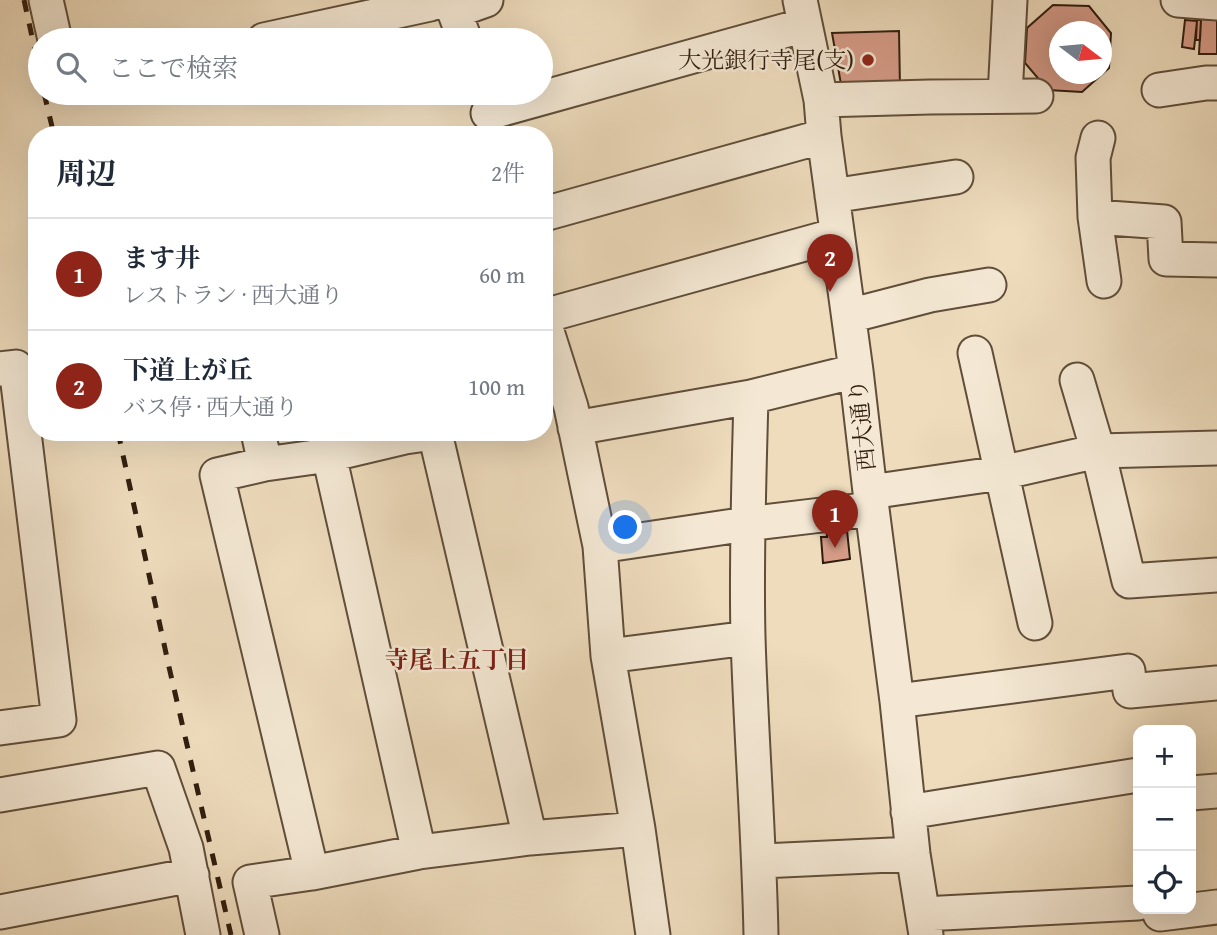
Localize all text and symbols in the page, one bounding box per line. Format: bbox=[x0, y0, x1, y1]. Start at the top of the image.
north arrow bbox=[1049, 21, 1112, 84]
search box bbox=[28, 28, 553, 105]
place label: 大光銀行寺尾(支) bbox=[678, 43, 854, 76]
icon: search bbox=[52, 48, 90, 86]
text: ここで検索 bbox=[108, 48, 238, 87]
marker: 大光銀行寺尾(支) bbox=[860, 52, 876, 68]
text: 周辺 bbox=[56, 151, 116, 195]
text: 2件 bbox=[491, 156, 525, 189]
pin: 2 bbox=[807, 234, 853, 292]
text: ます井 bbox=[123, 238, 201, 277]
text: 1 bbox=[73, 258, 85, 291]
text: 60 m bbox=[479, 258, 525, 291]
text: レストラン · 西大通り bbox=[123, 278, 343, 311]
text: 下道上が丘 bbox=[123, 350, 253, 389]
text: 2 bbox=[73, 370, 85, 403]
text: 100 m bbox=[468, 370, 525, 403]
street label: 西大通り bbox=[840, 378, 883, 473]
text: バス停 · 西大通り bbox=[123, 390, 298, 423]
pin: 1 bbox=[812, 490, 858, 548]
your location bbox=[608, 510, 642, 544]
district label: 寺尾上五丁目 bbox=[385, 642, 529, 677]
map controls bbox=[1133, 725, 1196, 914]
button: + bbox=[1133, 725, 1196, 788]
button: − bbox=[1133, 788, 1196, 851]
button: locate bbox=[1133, 851, 1196, 914]

